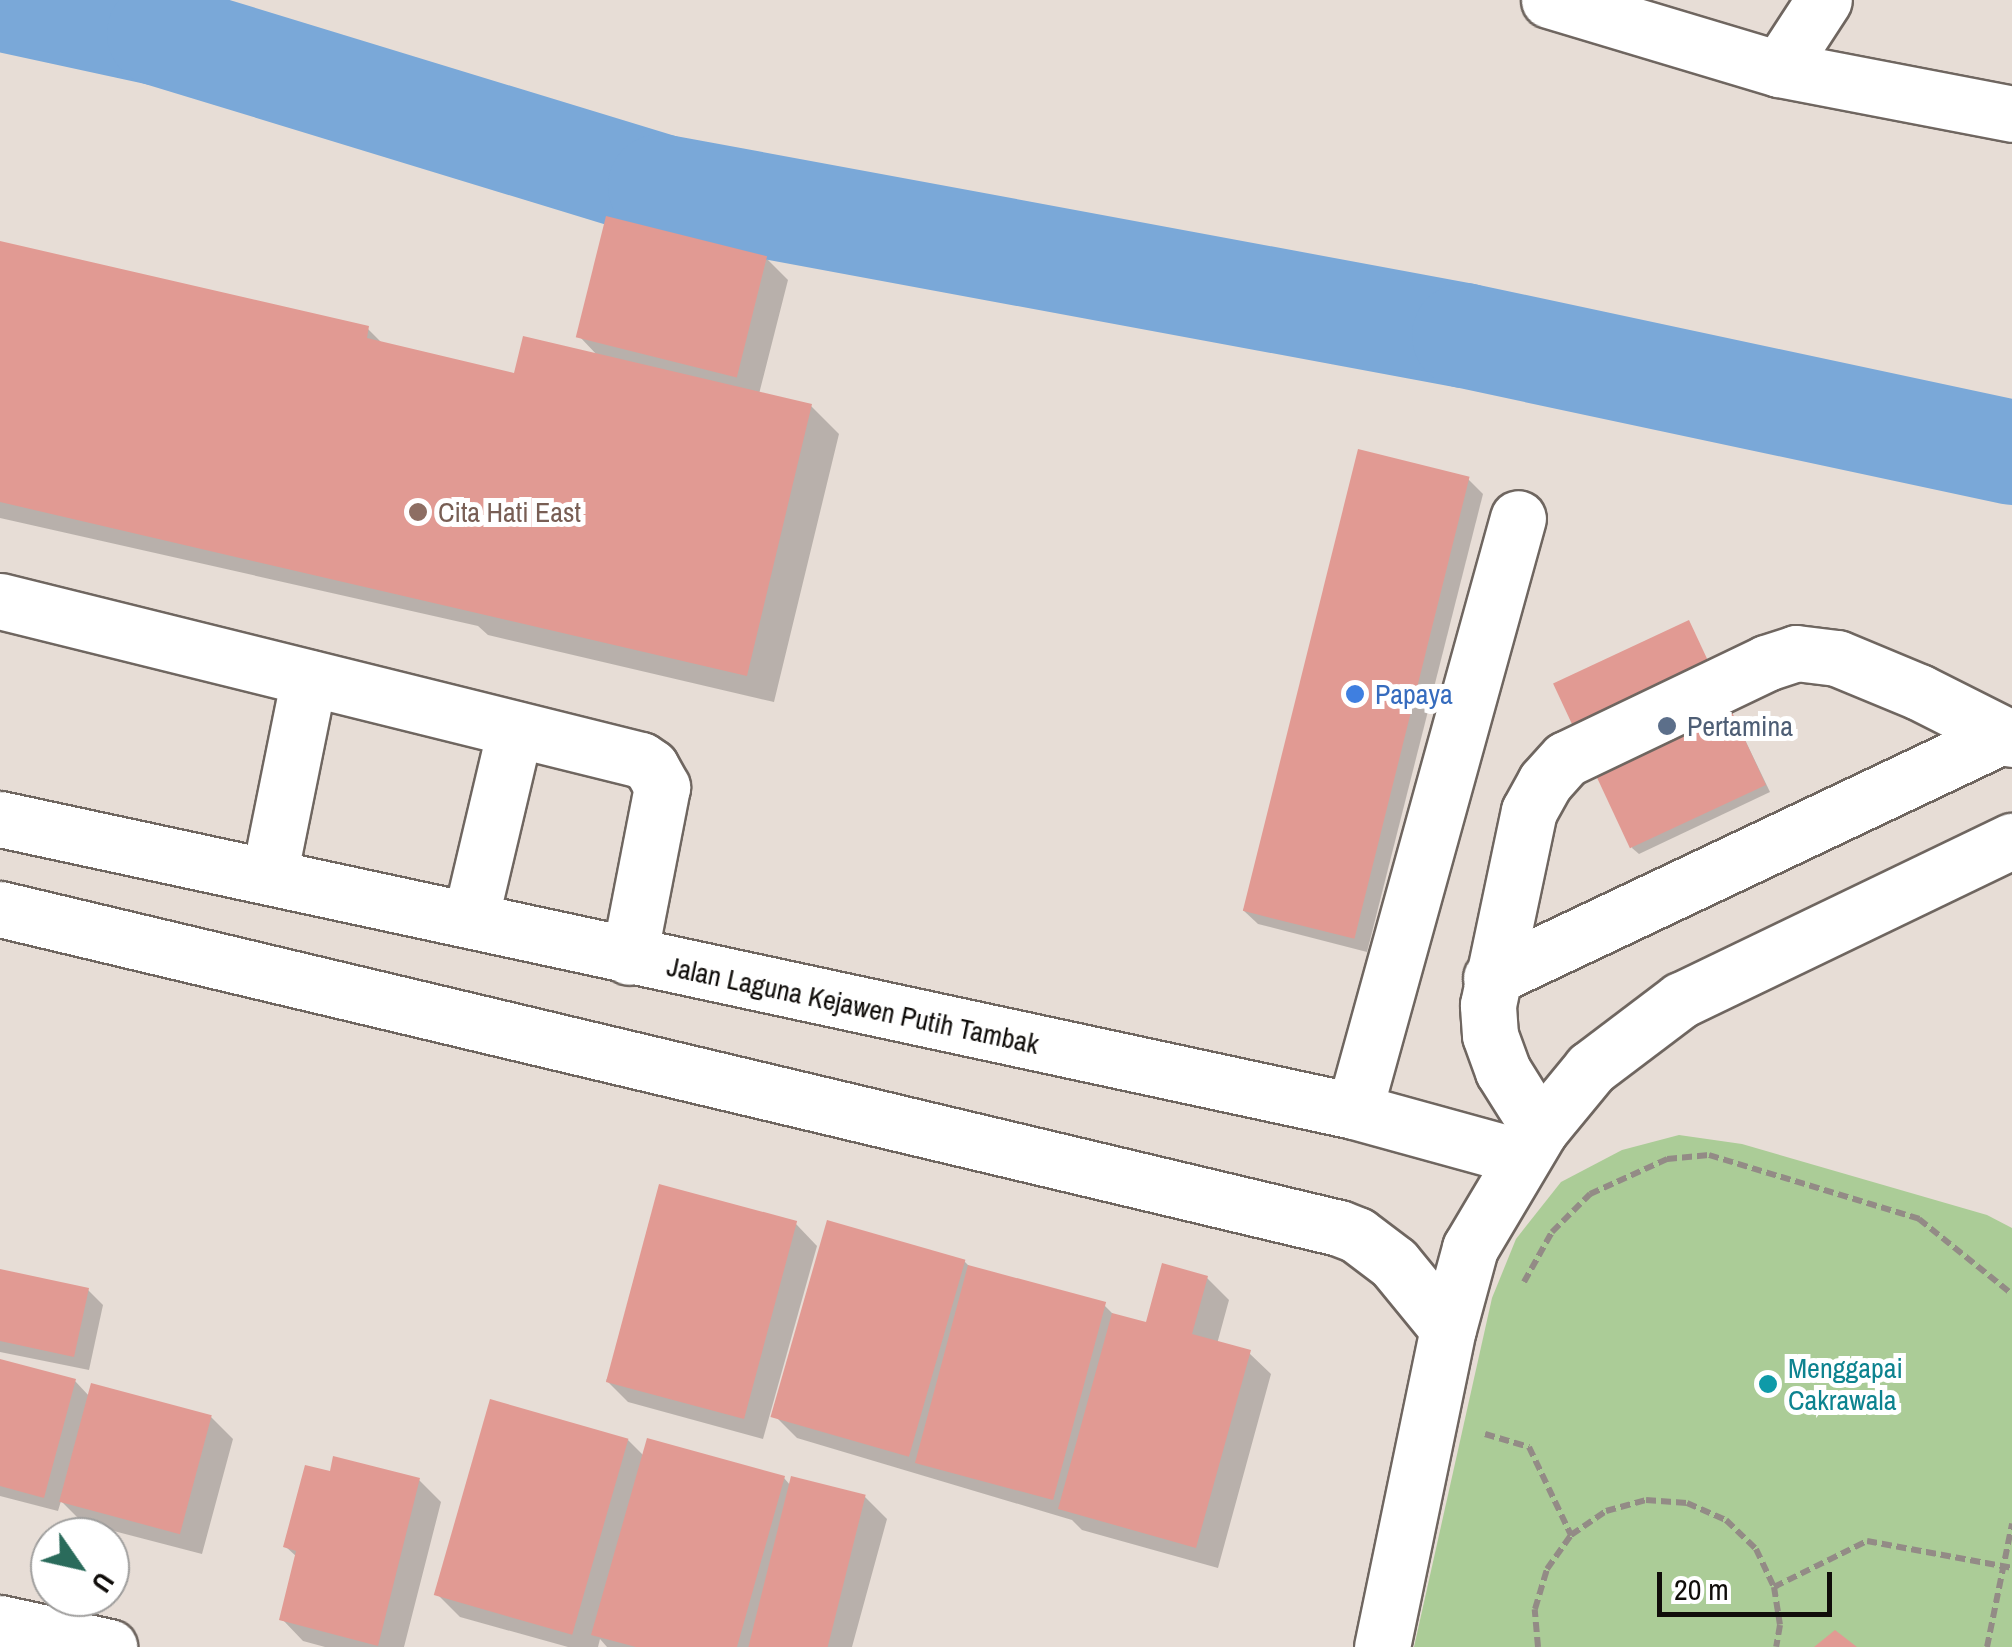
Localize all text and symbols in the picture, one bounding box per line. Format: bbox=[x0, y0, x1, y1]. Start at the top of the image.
place label: Cita Hati East bbox=[438, 495, 581, 529]
marker: Cita Hati East bbox=[407, 501, 429, 523]
place label: Papaya bbox=[1375, 677, 1453, 711]
marker: Papaya bbox=[1344, 683, 1366, 705]
place label: Pertamina bbox=[1687, 709, 1793, 743]
marker: Pertamina bbox=[1656, 715, 1678, 737]
street label: Jalan Laguna Kejawen Putih Tambak bbox=[664, 949, 1042, 1061]
place label: Menggapai Cakrawala bbox=[1788, 1351, 1903, 1417]
marker: Menggapai Cakrawala bbox=[1757, 1373, 1779, 1395]
north arrow bbox=[30, 1517, 130, 1617]
scale bar bbox=[1662, 1552, 1837, 1614]
text: U bbox=[83, 1565, 124, 1600]
text: 20 m bbox=[1674, 1569, 1729, 1609]

